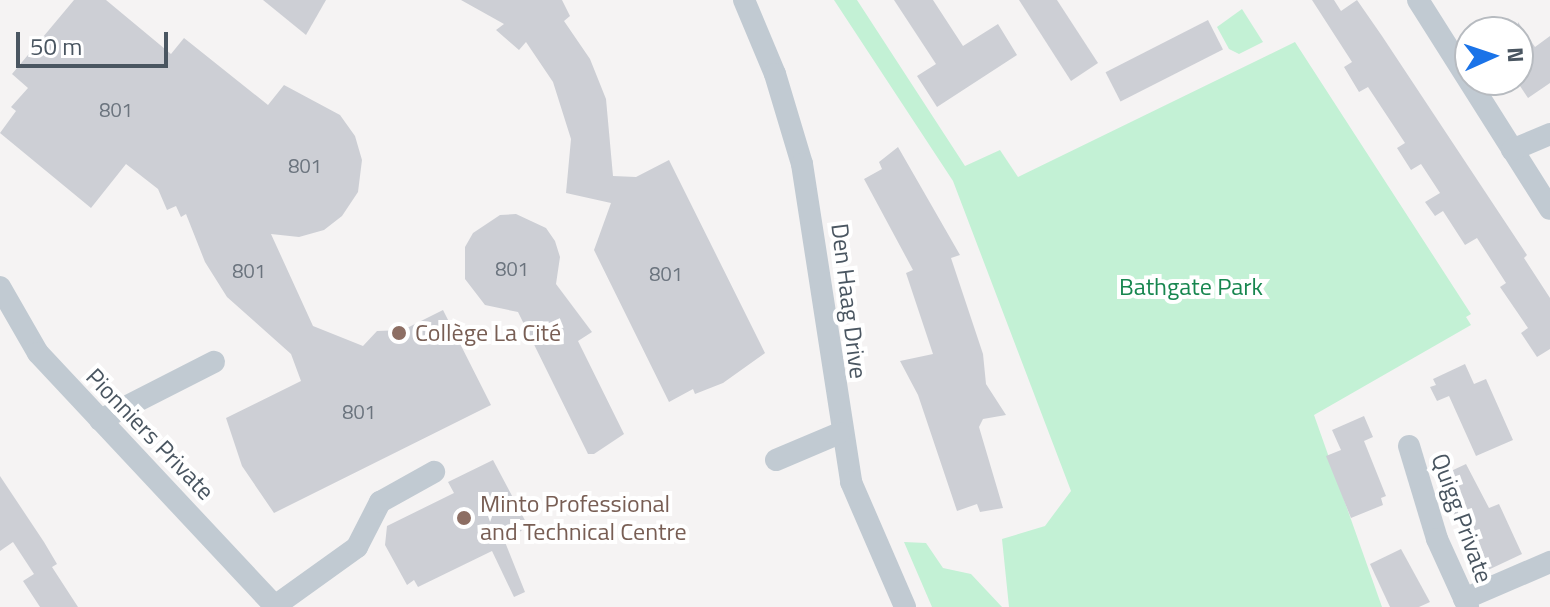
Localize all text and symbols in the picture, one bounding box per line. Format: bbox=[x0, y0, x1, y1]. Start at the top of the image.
scale bar bbox=[20, 16, 172, 66]
north arrow bbox=[1454, 16, 1534, 96]
text: 50 m bbox=[30, 28, 82, 64]
text: N bbox=[1499, 46, 1533, 63]
house number: 801 bbox=[99, 97, 133, 121]
house number: 801 bbox=[288, 153, 322, 177]
street label: Den Haag Drive bbox=[825, 222, 873, 380]
house number: 801 bbox=[495, 256, 529, 280]
house number: 801 bbox=[232, 258, 266, 282]
house number: 801 bbox=[649, 261, 683, 285]
park label: Bathgate Park bbox=[1119, 273, 1263, 301]
place label: Collège La Cité bbox=[415, 319, 561, 347]
marker: Collège La Cité bbox=[390, 324, 408, 342]
street label: Pionniers Private bbox=[80, 362, 220, 506]
house number: 801 bbox=[342, 399, 376, 423]
street label: Quigg Private bbox=[1425, 449, 1499, 587]
place label: Minto Professional and Technical Centre bbox=[480, 490, 687, 546]
marker: Minto Professional and Technical Centre bbox=[455, 509, 473, 527]

